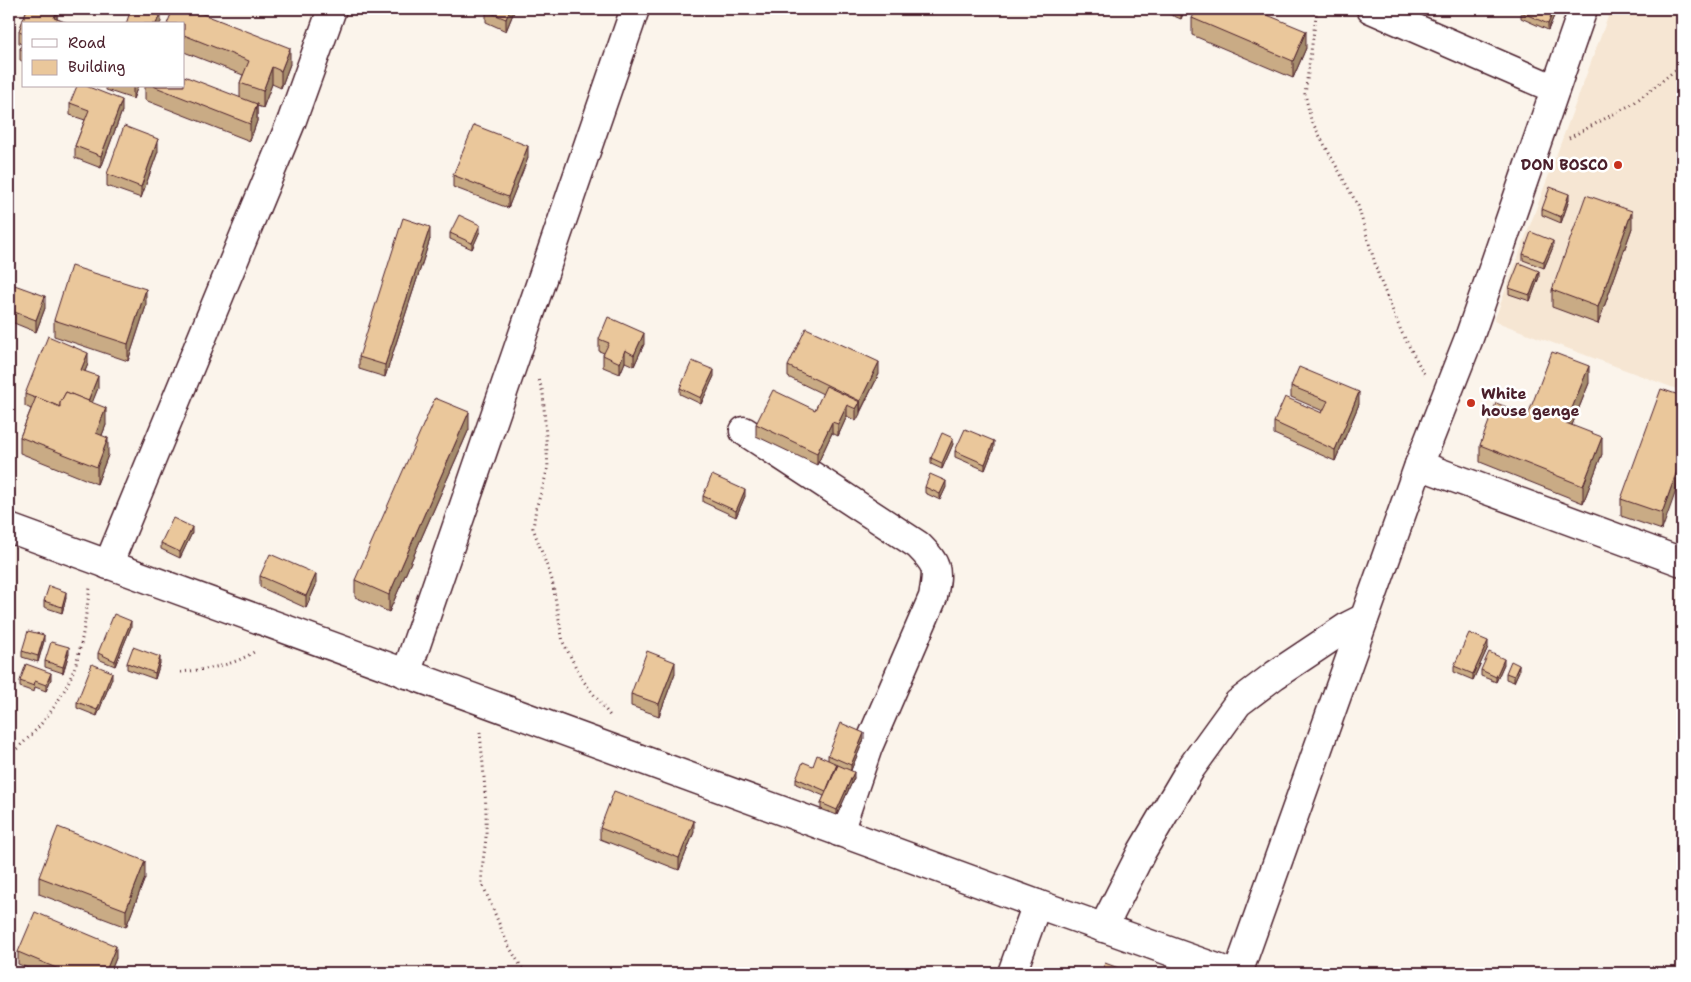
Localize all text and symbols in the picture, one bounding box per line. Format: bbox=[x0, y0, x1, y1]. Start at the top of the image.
legend bbox=[22, 22, 185, 88]
text: Road bbox=[68, 33, 106, 53]
text: Building bbox=[68, 57, 125, 77]
place label: DON BOSCO bbox=[1521, 155, 1608, 175]
marker: DON BOSCO bbox=[1612, 159, 1624, 171]
place label: White house genge bbox=[1481, 384, 1580, 421]
marker: White house genge bbox=[1465, 397, 1477, 409]

